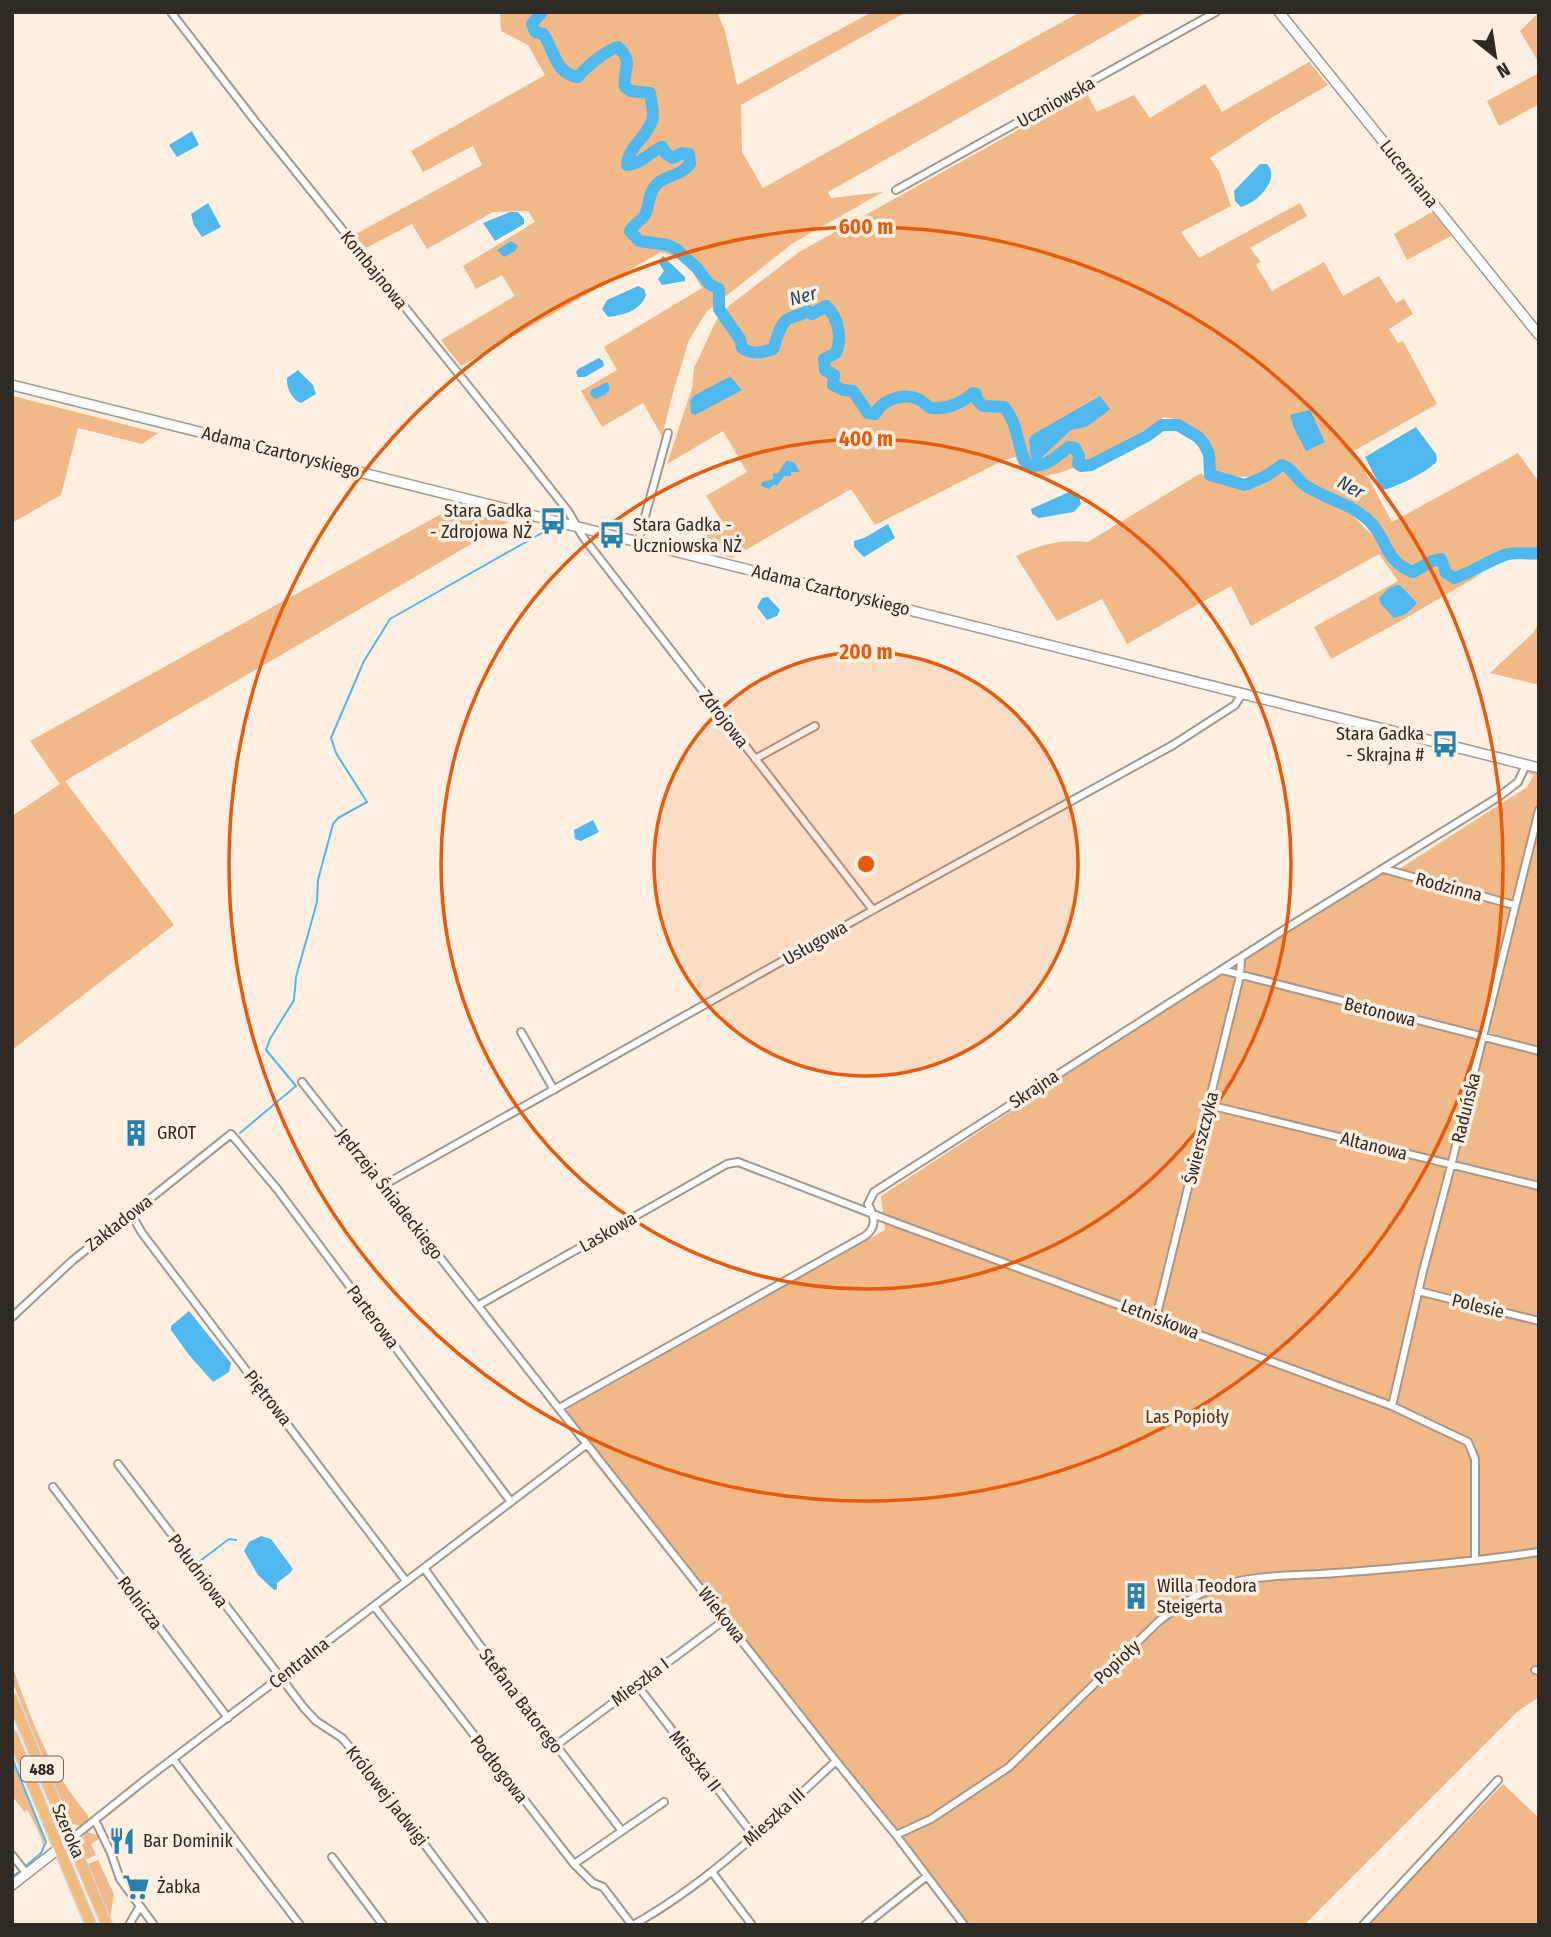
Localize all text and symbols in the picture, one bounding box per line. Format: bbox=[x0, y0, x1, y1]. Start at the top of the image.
north arrow bbox=[1460, 21, 1530, 91]
text: N bbox=[1493, 57, 1514, 83]
street label: Uczniowska bbox=[1013, 72, 1099, 132]
street label: Lucerniana bbox=[1375, 136, 1443, 212]
text: 600 m bbox=[839, 214, 893, 240]
street label: Kombajnowa bbox=[336, 226, 412, 314]
water label: Ner bbox=[787, 281, 820, 311]
street label: Adama Czartoryskiego bbox=[200, 422, 362, 482]
text: 400 m bbox=[839, 426, 893, 452]
water label: Ner bbox=[1334, 470, 1370, 504]
place label: Stara Gadka - Zdrojowa NŻ bbox=[430, 500, 532, 543]
bus stop icon: Stara Gadka - Zdrojowa NŻ bbox=[538, 506, 568, 536]
place label: Stara Gadka - Uczniowska NŻ bbox=[633, 514, 742, 557]
bus stop icon: Stara Gadka - Uczniowska NŻ bbox=[597, 520, 627, 550]
street label: Adama Czartoryskiego bbox=[750, 560, 912, 620]
text: 200 m bbox=[838, 639, 893, 665]
street label: Zdrojowa bbox=[695, 686, 754, 752]
place label: Stara Gadka - Skrajna # bbox=[1336, 723, 1424, 766]
bus stop icon: Stara Gadka - Skrajna # bbox=[1430, 729, 1460, 759]
centre of rings bbox=[854, 852, 878, 876]
street label: Rodzinna bbox=[1413, 868, 1485, 906]
street label: Usługowa bbox=[779, 916, 851, 970]
street label: Betonowa bbox=[1342, 992, 1418, 1032]
street label: Skrajna bbox=[1005, 1065, 1063, 1113]
street label: Raduńska bbox=[1447, 1070, 1485, 1145]
street label: Świerszczyka bbox=[1179, 1089, 1223, 1187]
building icon: GROT bbox=[121, 1118, 151, 1148]
place label: GROT bbox=[157, 1122, 197, 1144]
street label: Jędrzeja Śniadeckiego bbox=[332, 1124, 448, 1264]
street label: Altanowa bbox=[1338, 1127, 1410, 1165]
street label: Zakładowa bbox=[81, 1190, 157, 1256]
street label: Laskowa bbox=[576, 1207, 641, 1257]
street label: Parterowa bbox=[342, 1281, 404, 1353]
street label: Polesie bbox=[1450, 1289, 1506, 1323]
street label: Letniskowa bbox=[1118, 1294, 1202, 1344]
street label: Piętrowa bbox=[240, 1366, 297, 1430]
park label: Las Popioły bbox=[1145, 1406, 1229, 1428]
street label: Południowa bbox=[163, 1530, 233, 1612]
street label: Rolnicza bbox=[113, 1572, 167, 1634]
place label: Willa Teodora Steigerta bbox=[1157, 1575, 1257, 1618]
building icon: Willa Teodora Steigerta bbox=[1121, 1581, 1151, 1611]
street label: Wiekowa bbox=[693, 1583, 751, 1648]
street label: Centralna bbox=[264, 1633, 334, 1693]
street label: Popioły bbox=[1089, 1635, 1145, 1689]
street label: Stefana Batorego bbox=[474, 1644, 568, 1758]
street label: Mieszka I bbox=[607, 1653, 673, 1711]
street label: Mieszka II bbox=[664, 1726, 726, 1796]
street label: Podłogowa bbox=[466, 1730, 533, 1808]
street label: Królowej Jadwigi bbox=[341, 1742, 433, 1850]
road number: 488 bbox=[21, 1756, 63, 1782]
street label: Mieszka III bbox=[738, 1783, 810, 1851]
street label: Szeroka bbox=[47, 1801, 89, 1862]
restaurant icon: Bar Dominik bbox=[107, 1826, 137, 1856]
place label: Bar Dominik bbox=[143, 1830, 234, 1852]
supermarket icon: Żabka bbox=[121, 1872, 151, 1902]
place label: Żabka bbox=[157, 1876, 201, 1898]

